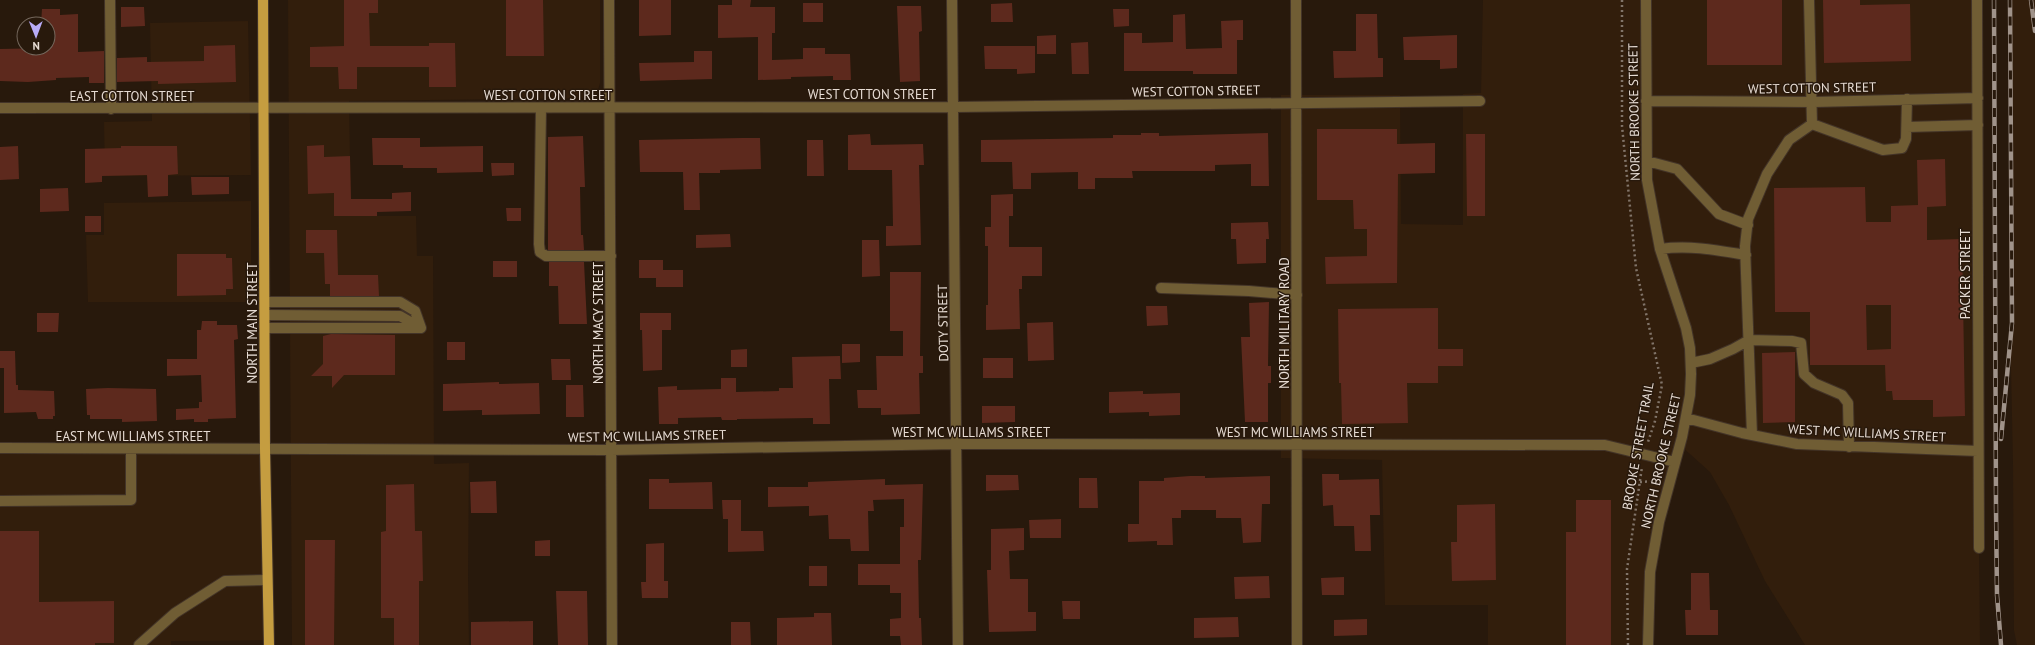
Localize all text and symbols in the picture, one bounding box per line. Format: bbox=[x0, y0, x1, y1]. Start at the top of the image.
north arrow bbox=[16, 16, 56, 56]
text: N bbox=[32, 39, 40, 53]
street label: NORTH BROOKE STREET bbox=[1624, 43, 1644, 181]
street label: WEST COTTON STREET bbox=[1748, 78, 1876, 98]
street label: WEST COTTON STREET bbox=[1132, 81, 1260, 101]
street label: WEST COTTON STREET bbox=[808, 86, 936, 103]
street label: WEST COTTON STREET bbox=[484, 87, 612, 104]
street label: EAST COTTON STREET bbox=[69, 88, 195, 105]
street label: PACKER STREET bbox=[1957, 229, 1974, 319]
street label: NORTH MILITARY ROAD bbox=[1276, 257, 1293, 389]
street label: NORTH MACY STREET bbox=[590, 262, 607, 384]
street label: NORTH MAIN STREET bbox=[244, 263, 261, 383]
street label: DOTY STREET bbox=[934, 284, 952, 362]
street label: BROOKE STREET TRAIL bbox=[1618, 381, 1658, 511]
street label: NORTH BROOKE STREET bbox=[1637, 392, 1685, 530]
street label: WEST MC WILLIAMS STREET bbox=[1788, 420, 1946, 446]
street label: WEST MC WILLIAMS STREET bbox=[892, 424, 1050, 441]
street label: WEST MC WILLIAMS STREET bbox=[1216, 424, 1374, 441]
street label: WEST MC WILLIAMS STREET bbox=[568, 426, 726, 446]
street label: EAST MC WILLIAMS STREET bbox=[55, 428, 211, 445]

